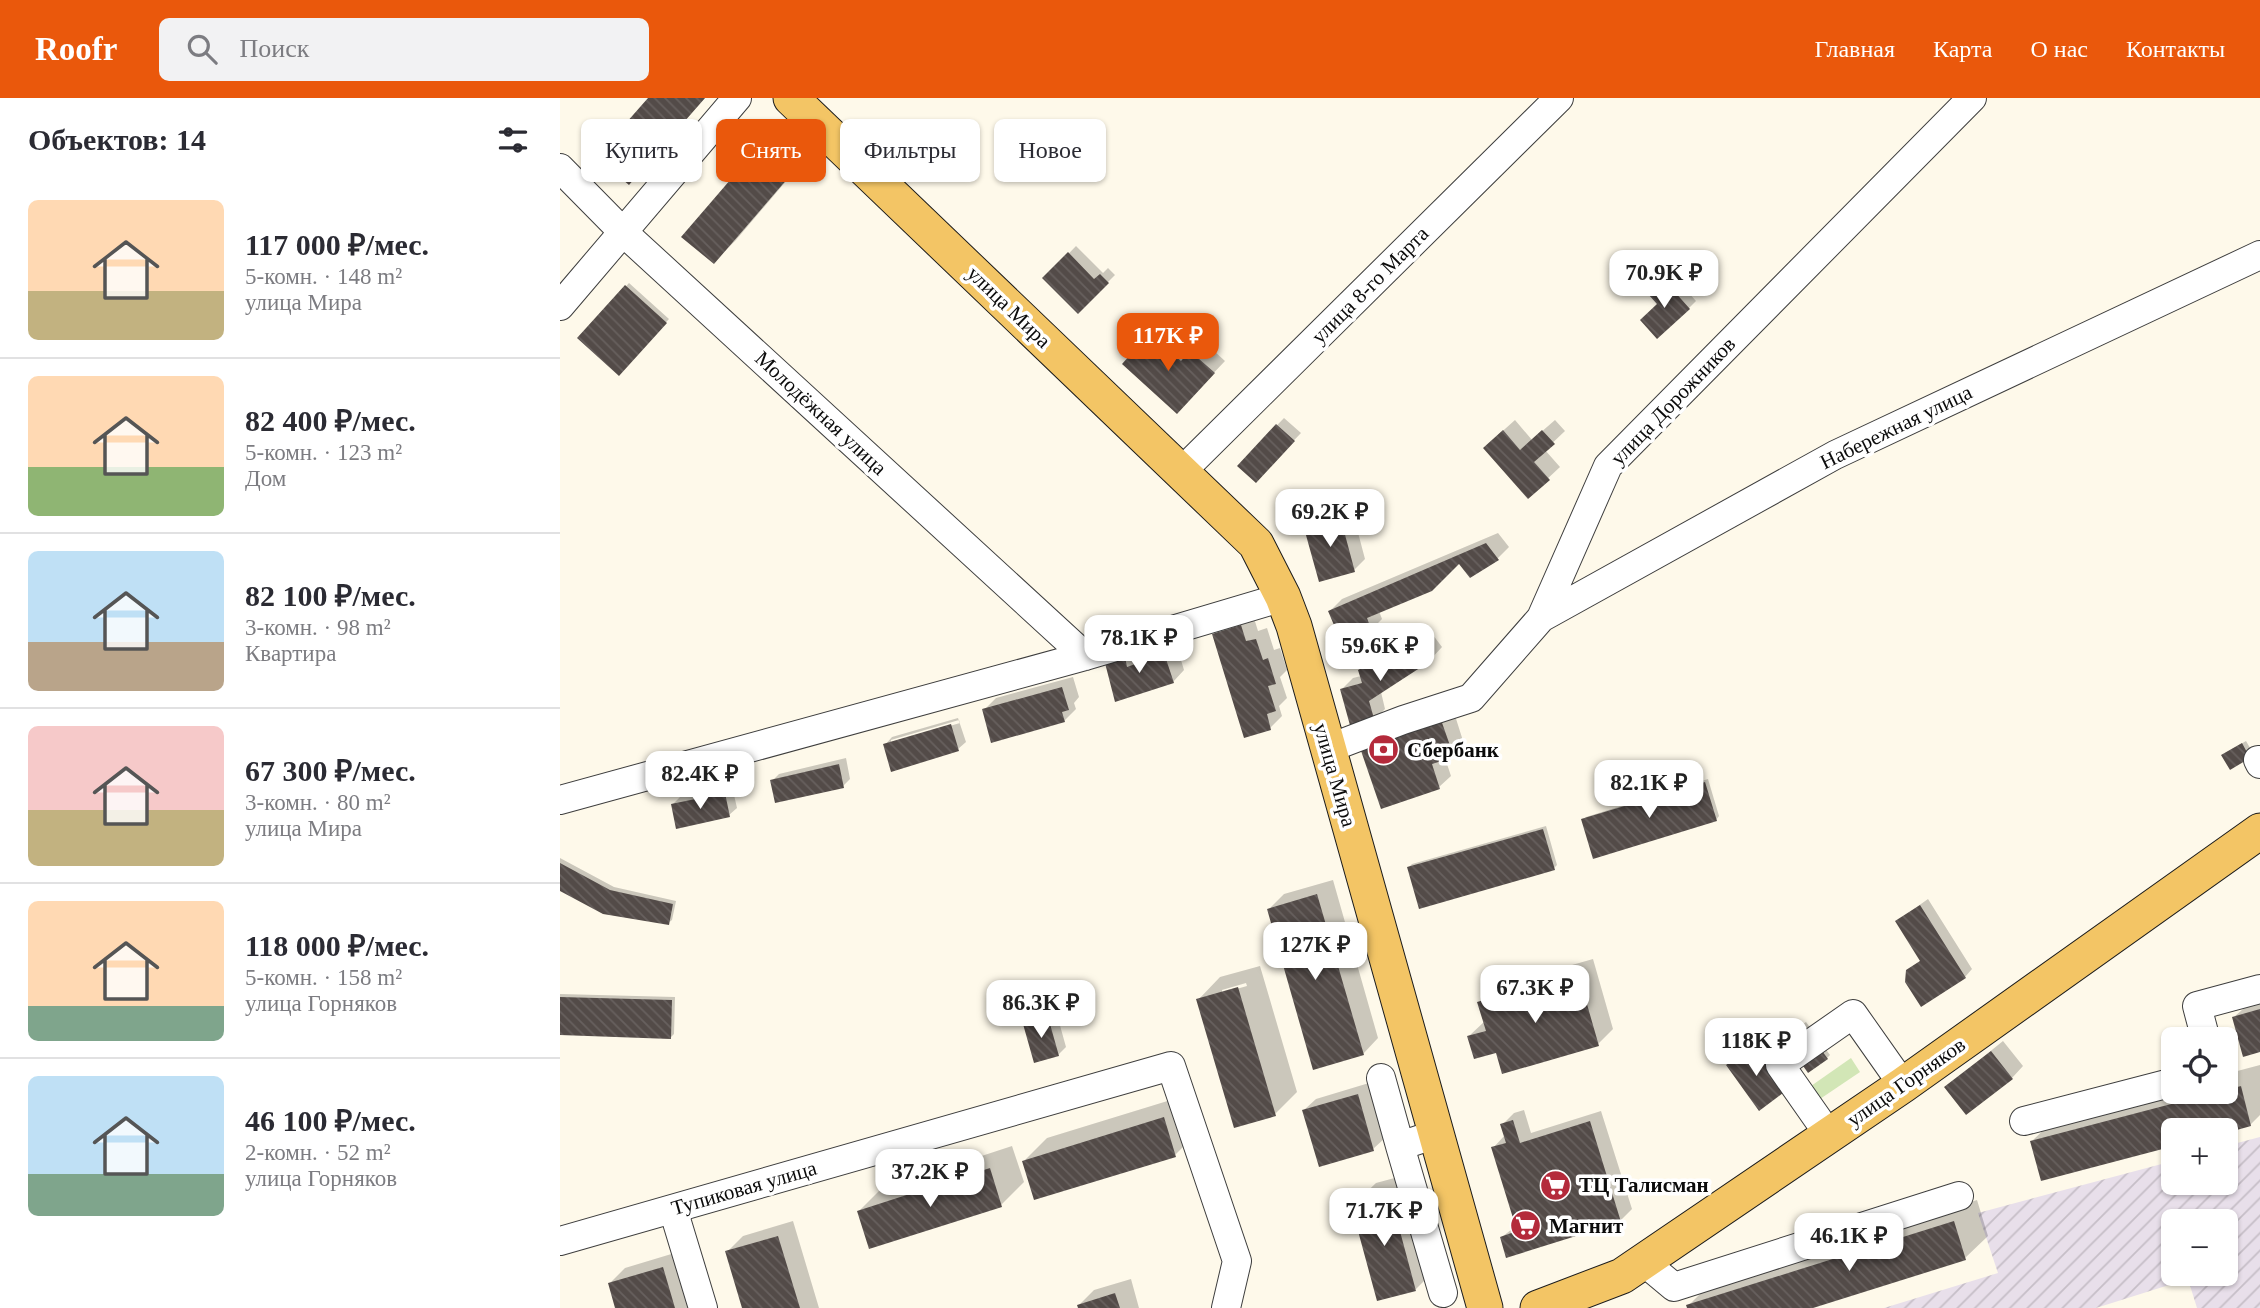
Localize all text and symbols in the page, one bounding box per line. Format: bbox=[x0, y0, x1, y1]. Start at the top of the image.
search box bbox=[159, 18, 649, 81]
icon: search bbox=[183, 30, 221, 68]
text: Roofr bbox=[35, 31, 117, 67]
text: Поиск bbox=[239, 34, 309, 63]
text: Главная bbox=[1814, 36, 1895, 62]
text: Карта bbox=[1933, 36, 1992, 62]
text: О нас bbox=[2030, 36, 2088, 62]
text: Контакты bbox=[2126, 36, 2225, 62]
chip: Купить bbox=[581, 119, 702, 182]
chip: Снять bbox=[716, 119, 826, 182]
chip: Фильтры bbox=[840, 119, 980, 182]
chip: Новое bbox=[994, 119, 1106, 182]
icon: filters bbox=[494, 121, 532, 159]
text: Объектов: 14 bbox=[28, 123, 206, 156]
street label: улица 8-го Марта bbox=[1307, 221, 1434, 348]
icon: home bbox=[84, 228, 168, 312]
text: 117 000 ₽/мес. bbox=[245, 228, 429, 261]
pin: 70.9K ₽ bbox=[1599, 250, 1729, 310]
text: 70.9K ₽ bbox=[1625, 260, 1703, 285]
street label: улица Мира bbox=[962, 261, 1056, 353]
text: 5-комн. · 148 m² bbox=[245, 264, 402, 289]
text: улица Мира bbox=[245, 290, 362, 315]
pin: 117K ₽ bbox=[1111, 314, 1225, 373]
text: 117K ₽ bbox=[1133, 323, 1203, 348]
street label: улица Дорожников bbox=[1606, 332, 1740, 470]
street label: Молодёжная улица bbox=[750, 346, 892, 480]
street label: Набережная улица bbox=[1816, 380, 1976, 474]
icon: home bbox=[84, 404, 168, 488]
text: 82 400 ₽/мес. bbox=[245, 404, 416, 437]
text: 5-комн. · 123 m² bbox=[245, 440, 402, 465]
text: Дом bbox=[245, 466, 286, 491]
pin: 69.2K ₽ bbox=[1265, 490, 1395, 549]
text: 69.2K ₽ bbox=[1291, 499, 1369, 524]
icon: home bbox=[84, 579, 168, 663]
text: 82 100 ₽/мес. bbox=[245, 579, 416, 612]
text: 3-комн. · 98 m² bbox=[245, 615, 391, 640]
pin: 78.1K ₽ bbox=[1074, 616, 1204, 675]
pin: 59.6K ₽ bbox=[1315, 624, 1445, 683]
text: 78.1K ₽ bbox=[1100, 625, 1178, 650]
text: 59.6K ₽ bbox=[1341, 633, 1419, 658]
text: Квартира bbox=[245, 641, 336, 666]
street label: улица Мира bbox=[1309, 720, 1361, 830]
bank icon: Сбербанк bbox=[1367, 733, 1401, 767]
place label: Сбербанк bbox=[1407, 738, 1500, 762]
pin: 82.4K ₽ bbox=[635, 752, 765, 811]
icon: home bbox=[84, 754, 168, 838]
text: 67 300 ₽/мес. bbox=[245, 754, 416, 787]
pin: 82.1K ₽ bbox=[1584, 760, 1714, 820]
text: 82.4K ₽ bbox=[661, 761, 739, 786]
text: 82.1K ₽ bbox=[1610, 770, 1688, 795]
text: 3-комн. · 80 m² bbox=[245, 790, 391, 815]
text: улица Мира bbox=[245, 816, 362, 841]
pin: 127K ₽ bbox=[1258, 922, 1372, 982]
icon: home bbox=[84, 929, 168, 1013]
text: 118 000 ₽/мес. bbox=[245, 929, 429, 962]
text: 127K ₽ bbox=[1279, 932, 1351, 957]
text: 5-комн. · 158 m² bbox=[245, 965, 402, 990]
pin: 67.3K ₽ bbox=[1470, 965, 1600, 1025]
text: 67.3K ₽ bbox=[1496, 975, 1574, 1000]
pin: 86.3K ₽ bbox=[976, 981, 1106, 1040]
text: 86.3K ₽ bbox=[1002, 990, 1080, 1015]
text: улица Горняков bbox=[245, 991, 397, 1016]
pin: 118K ₽ bbox=[1699, 1018, 1813, 1078]
map controls bbox=[2161, 1027, 2238, 1286]
button: locate bbox=[2161, 1027, 2238, 1104]
text: 118K ₽ bbox=[1721, 1028, 1791, 1053]
street label: улица Горняков bbox=[1842, 1032, 1970, 1132]
icon: home bbox=[84, 1104, 168, 1188]
text: 46 100 ₽/мес. bbox=[245, 1104, 416, 1137]
button: + bbox=[2161, 1118, 2238, 1195]
text: 2-комн. · 52 m² bbox=[245, 1140, 391, 1165]
pin: 37.2K ₽ bbox=[865, 1150, 995, 1209]
street label: Тупиковая улица bbox=[669, 1156, 820, 1220]
text: 37.2K ₽ bbox=[891, 1159, 969, 1184]
text: улица Горняков bbox=[245, 1166, 397, 1191]
supermarket icon: ТЦ Талисман bbox=[1539, 1168, 1573, 1202]
place label: ТЦ Талисман bbox=[1579, 1173, 1709, 1197]
pin: 71.7K ₽ bbox=[1319, 1188, 1449, 1248]
text: 71.7K ₽ bbox=[1345, 1198, 1423, 1223]
supermarket icon: Магнит bbox=[1509, 1209, 1543, 1243]
button: − bbox=[2161, 1209, 2238, 1286]
place label: Магнит bbox=[1549, 1214, 1624, 1238]
pin: 46.1K ₽ bbox=[1784, 1214, 1914, 1273]
text: 46.1K ₽ bbox=[1810, 1223, 1888, 1248]

